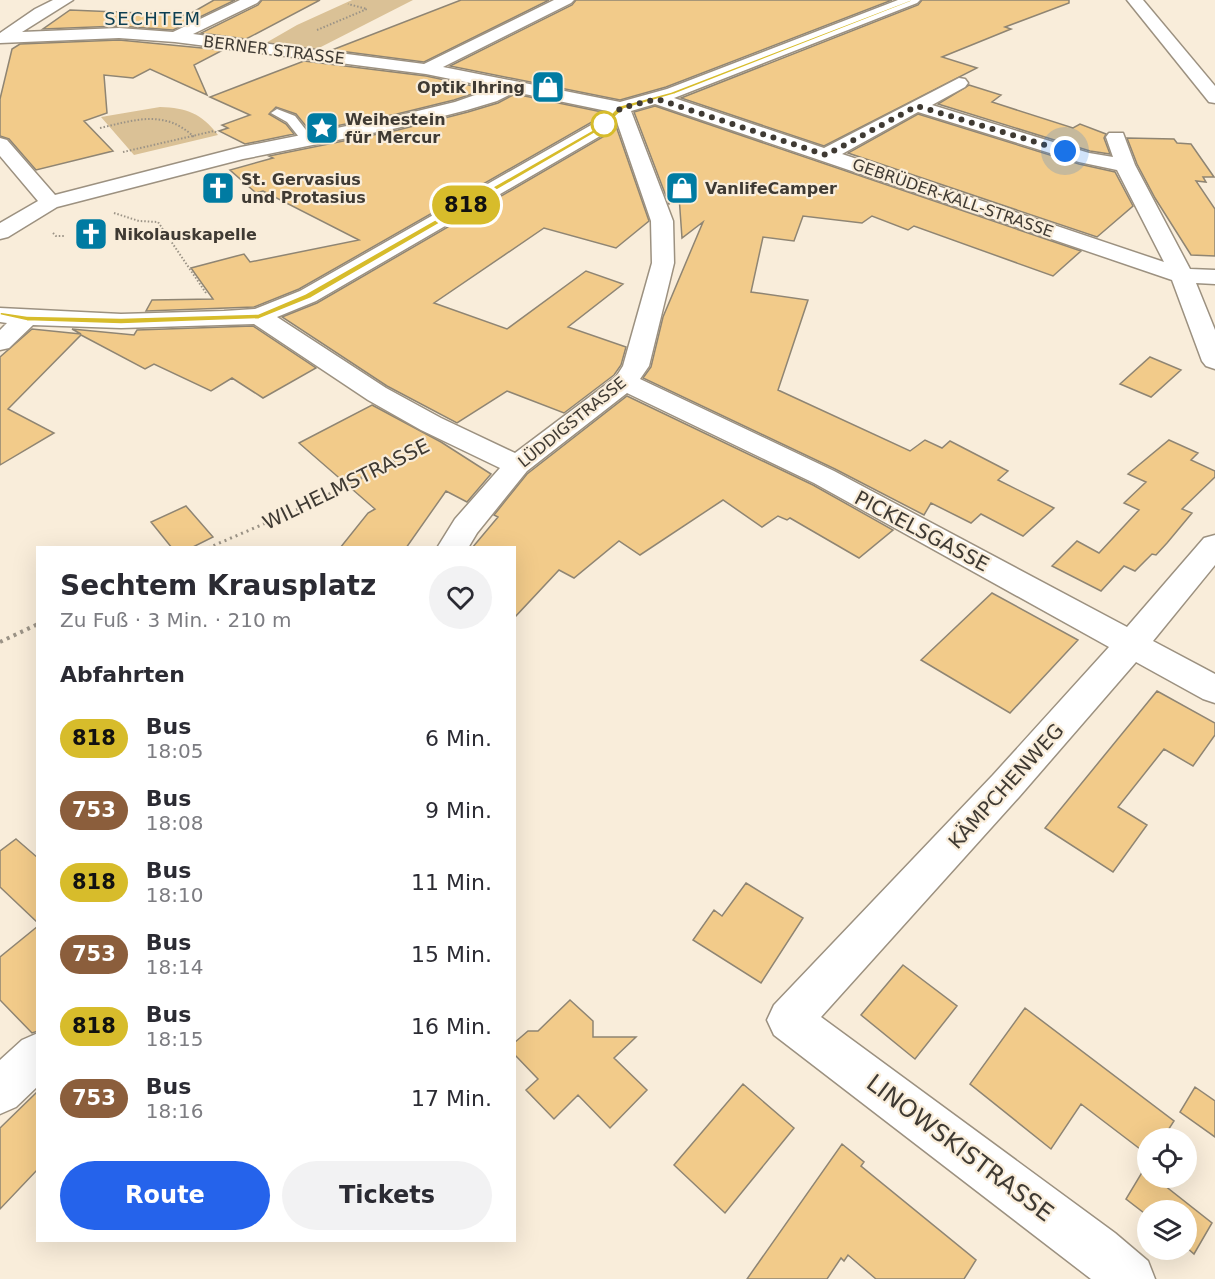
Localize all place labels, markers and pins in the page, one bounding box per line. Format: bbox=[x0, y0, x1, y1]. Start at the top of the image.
shop icon: Optik Ihring bbox=[530, 69, 566, 105]
place label: Optik Ihring bbox=[417, 78, 525, 97]
place icon: Weihestein für Mercur bbox=[304, 110, 340, 146]
place label: Weihestein für Mercur bbox=[345, 110, 446, 147]
unlabelled marker bbox=[591, 111, 617, 137]
church icon: St. Gervasius und Protasius bbox=[200, 170, 236, 206]
place label: St. Gervasius und Protasius bbox=[241, 170, 366, 207]
shop icon: VanlifeCamper bbox=[664, 170, 700, 206]
place label: VanlifeCamper bbox=[705, 179, 837, 198]
church icon: Nikolauskapelle bbox=[73, 216, 109, 252]
place label: Nikolauskapelle bbox=[114, 225, 257, 244]

